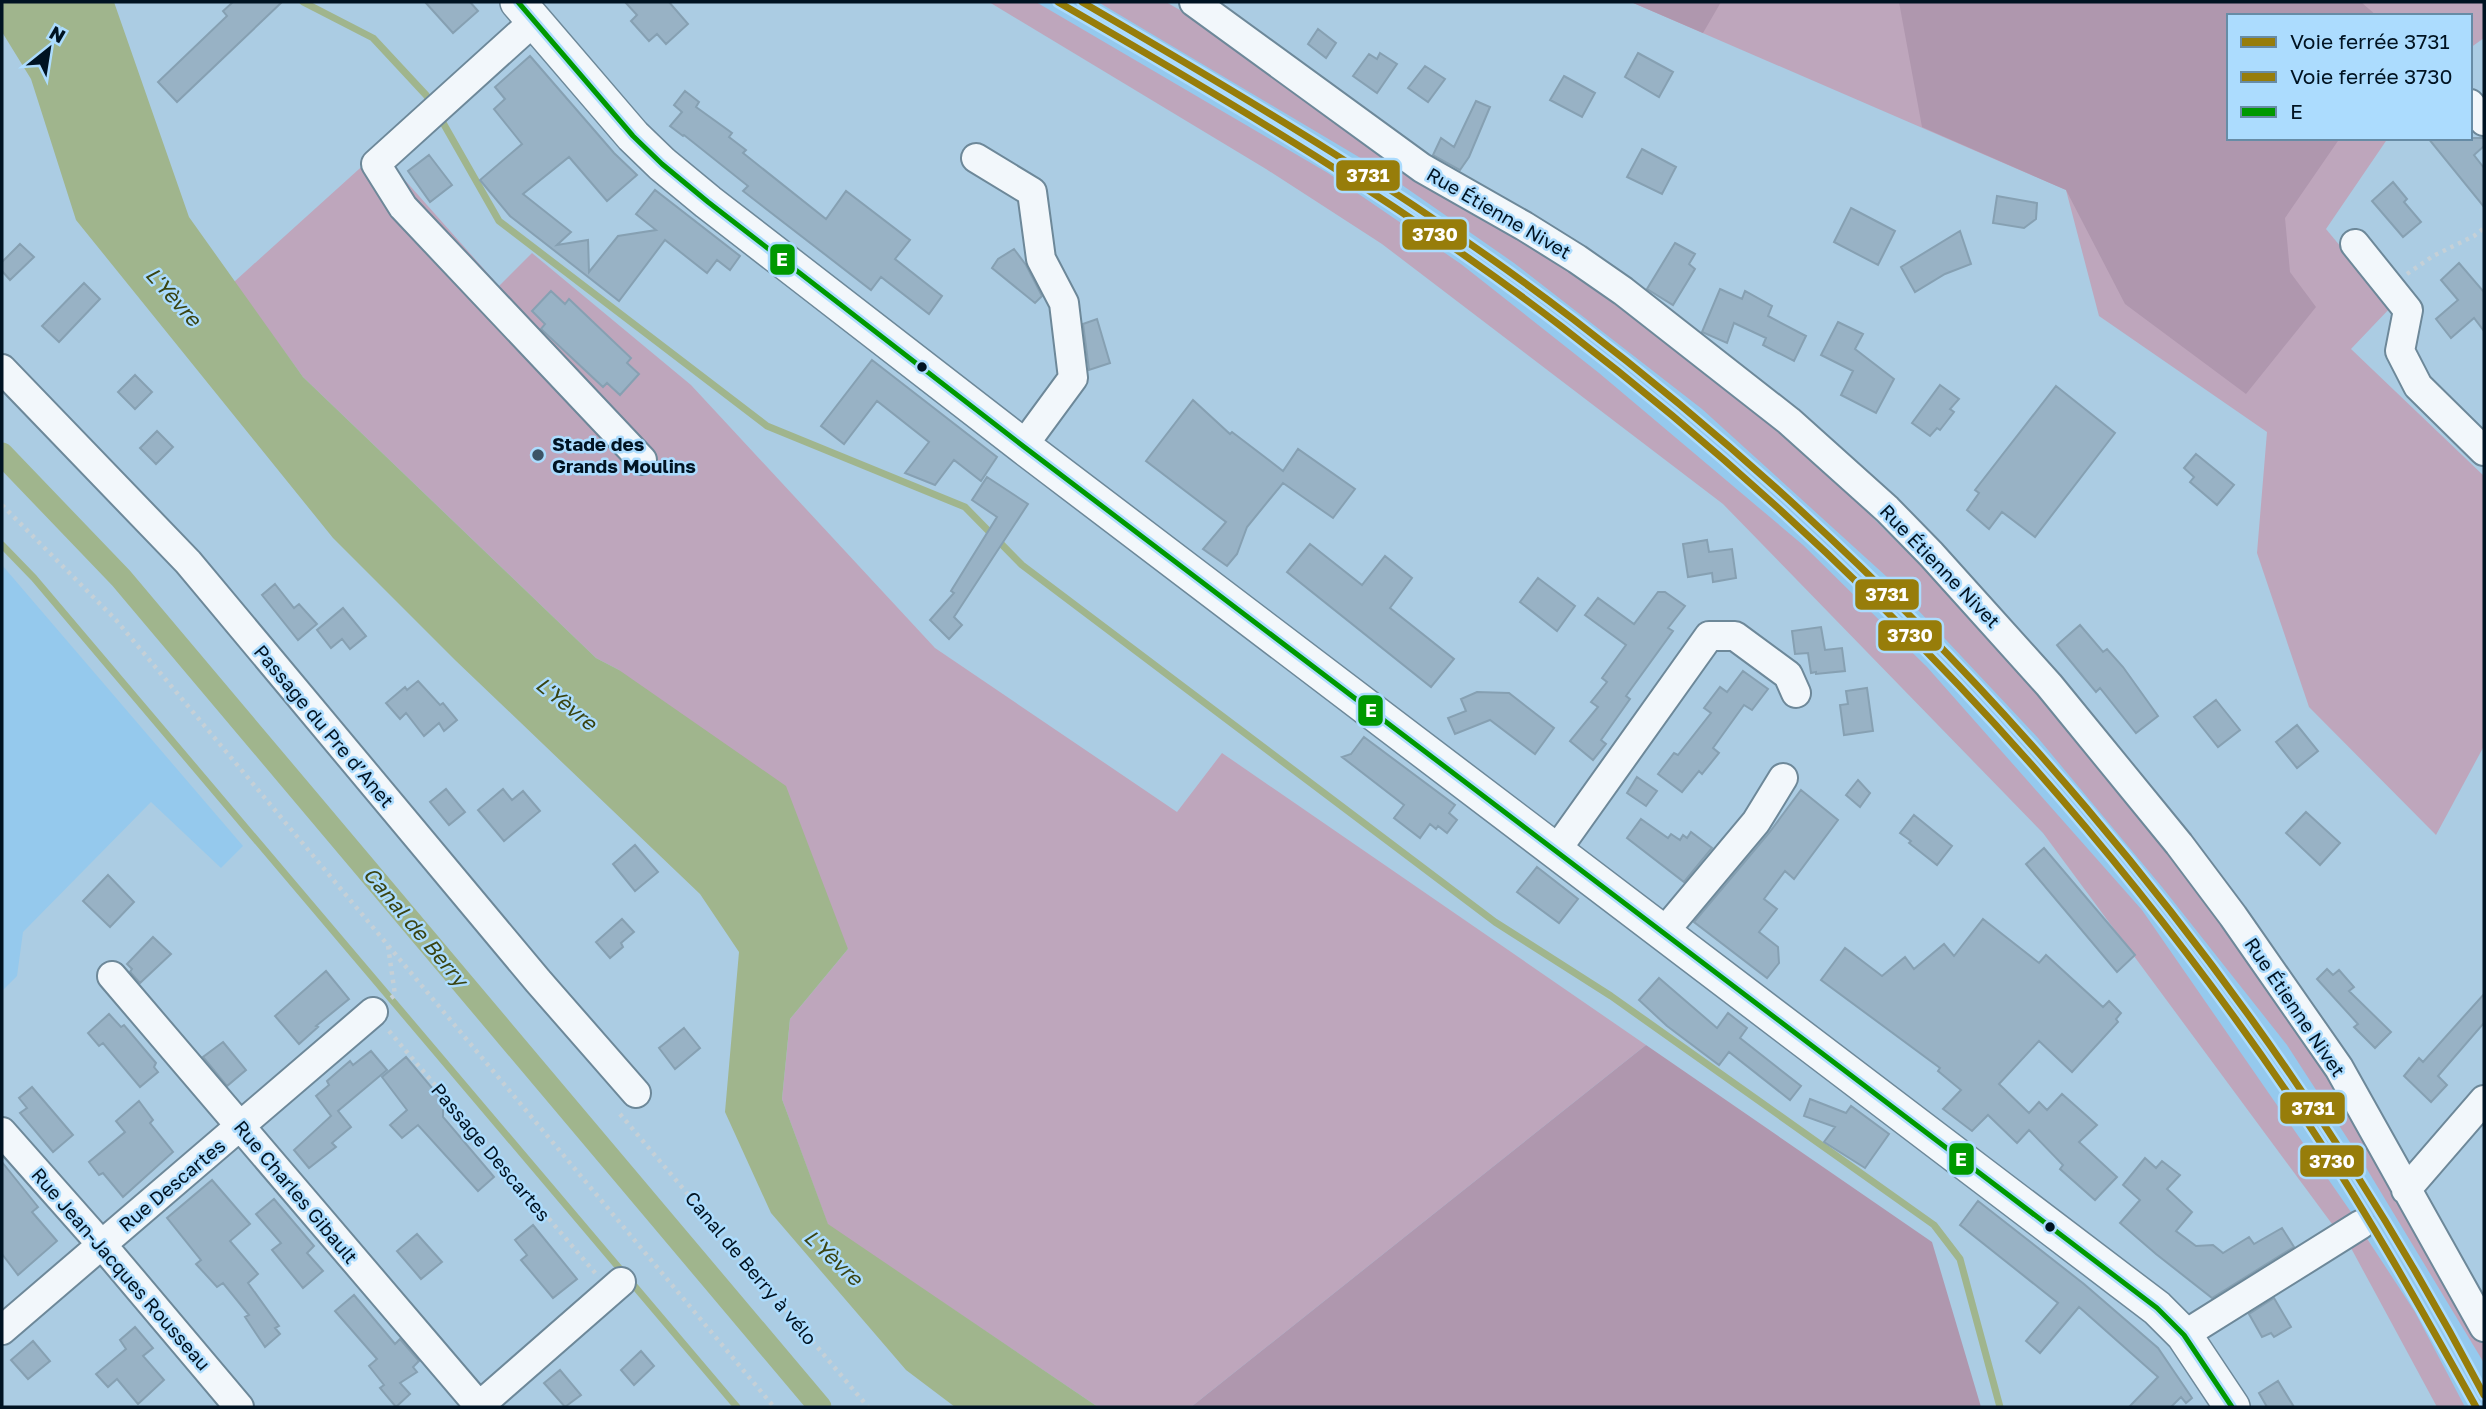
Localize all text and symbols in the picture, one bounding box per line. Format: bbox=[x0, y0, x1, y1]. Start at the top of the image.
north arrow bbox=[14, 14, 84, 84]
legend bbox=[2227, 14, 2472, 140]
text: N bbox=[46, 20, 70, 47]
text: Voie ferrée 3731 bbox=[2290, 28, 2450, 54]
text: Voie ferrée 3730 bbox=[2290, 63, 2453, 89]
text: E bbox=[2290, 98, 2303, 124]
line badge: 3731 bbox=[1335, 159, 1401, 192]
street label: Rue Étienne Nivet bbox=[1423, 162, 1575, 263]
text: 3731 bbox=[1346, 163, 1390, 186]
line badge: 3730 bbox=[1401, 218, 1468, 251]
text: 3730 bbox=[1412, 222, 1458, 245]
line badge: E bbox=[769, 243, 796, 276]
text: E bbox=[776, 247, 788, 270]
water label: L'Yèvre bbox=[140, 261, 208, 333]
unlabelled marker bbox=[915, 360, 929, 374]
place label: Stade des Grands Moulins bbox=[552, 432, 696, 477]
marker: Stade des Grands Moulins bbox=[530, 447, 546, 463]
street label: Rue Étienne Nivet bbox=[1876, 499, 2005, 632]
line badge: 3731 bbox=[1854, 578, 1920, 611]
text: 3731 bbox=[1865, 582, 1909, 605]
line badge: 3730 bbox=[1877, 619, 1943, 652]
text: 3730 bbox=[1887, 623, 1933, 646]
street label: Passage du Pre d’Anet bbox=[250, 640, 399, 812]
water label: L'Yèvre bbox=[531, 671, 604, 737]
line badge: E bbox=[1357, 694, 1384, 727]
text: E bbox=[1365, 698, 1377, 721]
water label: Canal de Berry bbox=[358, 861, 475, 994]
street label: Rue Étienne Nivet bbox=[2240, 933, 2350, 1081]
street label: Passage Descartes bbox=[427, 1078, 556, 1225]
line badge: 3731 bbox=[2279, 1091, 2346, 1125]
text: 3731 bbox=[2291, 1096, 2335, 1119]
street label: Rue Charles Gibault bbox=[230, 1115, 363, 1268]
street label: Rue Descartes bbox=[114, 1133, 230, 1236]
line badge: E bbox=[1948, 1142, 1975, 1176]
line badge: 3730 bbox=[2299, 1144, 2365, 1178]
text: E bbox=[1955, 1147, 1967, 1170]
text: 3730 bbox=[2309, 1149, 2355, 1172]
street label: Rue Jean-Jacques Rousseau bbox=[27, 1163, 216, 1375]
street label: Canal de Berry à vélo bbox=[681, 1186, 822, 1349]
unlabelled marker bbox=[2043, 1220, 2057, 1234]
water label: L'Yèvre bbox=[799, 1224, 870, 1292]

